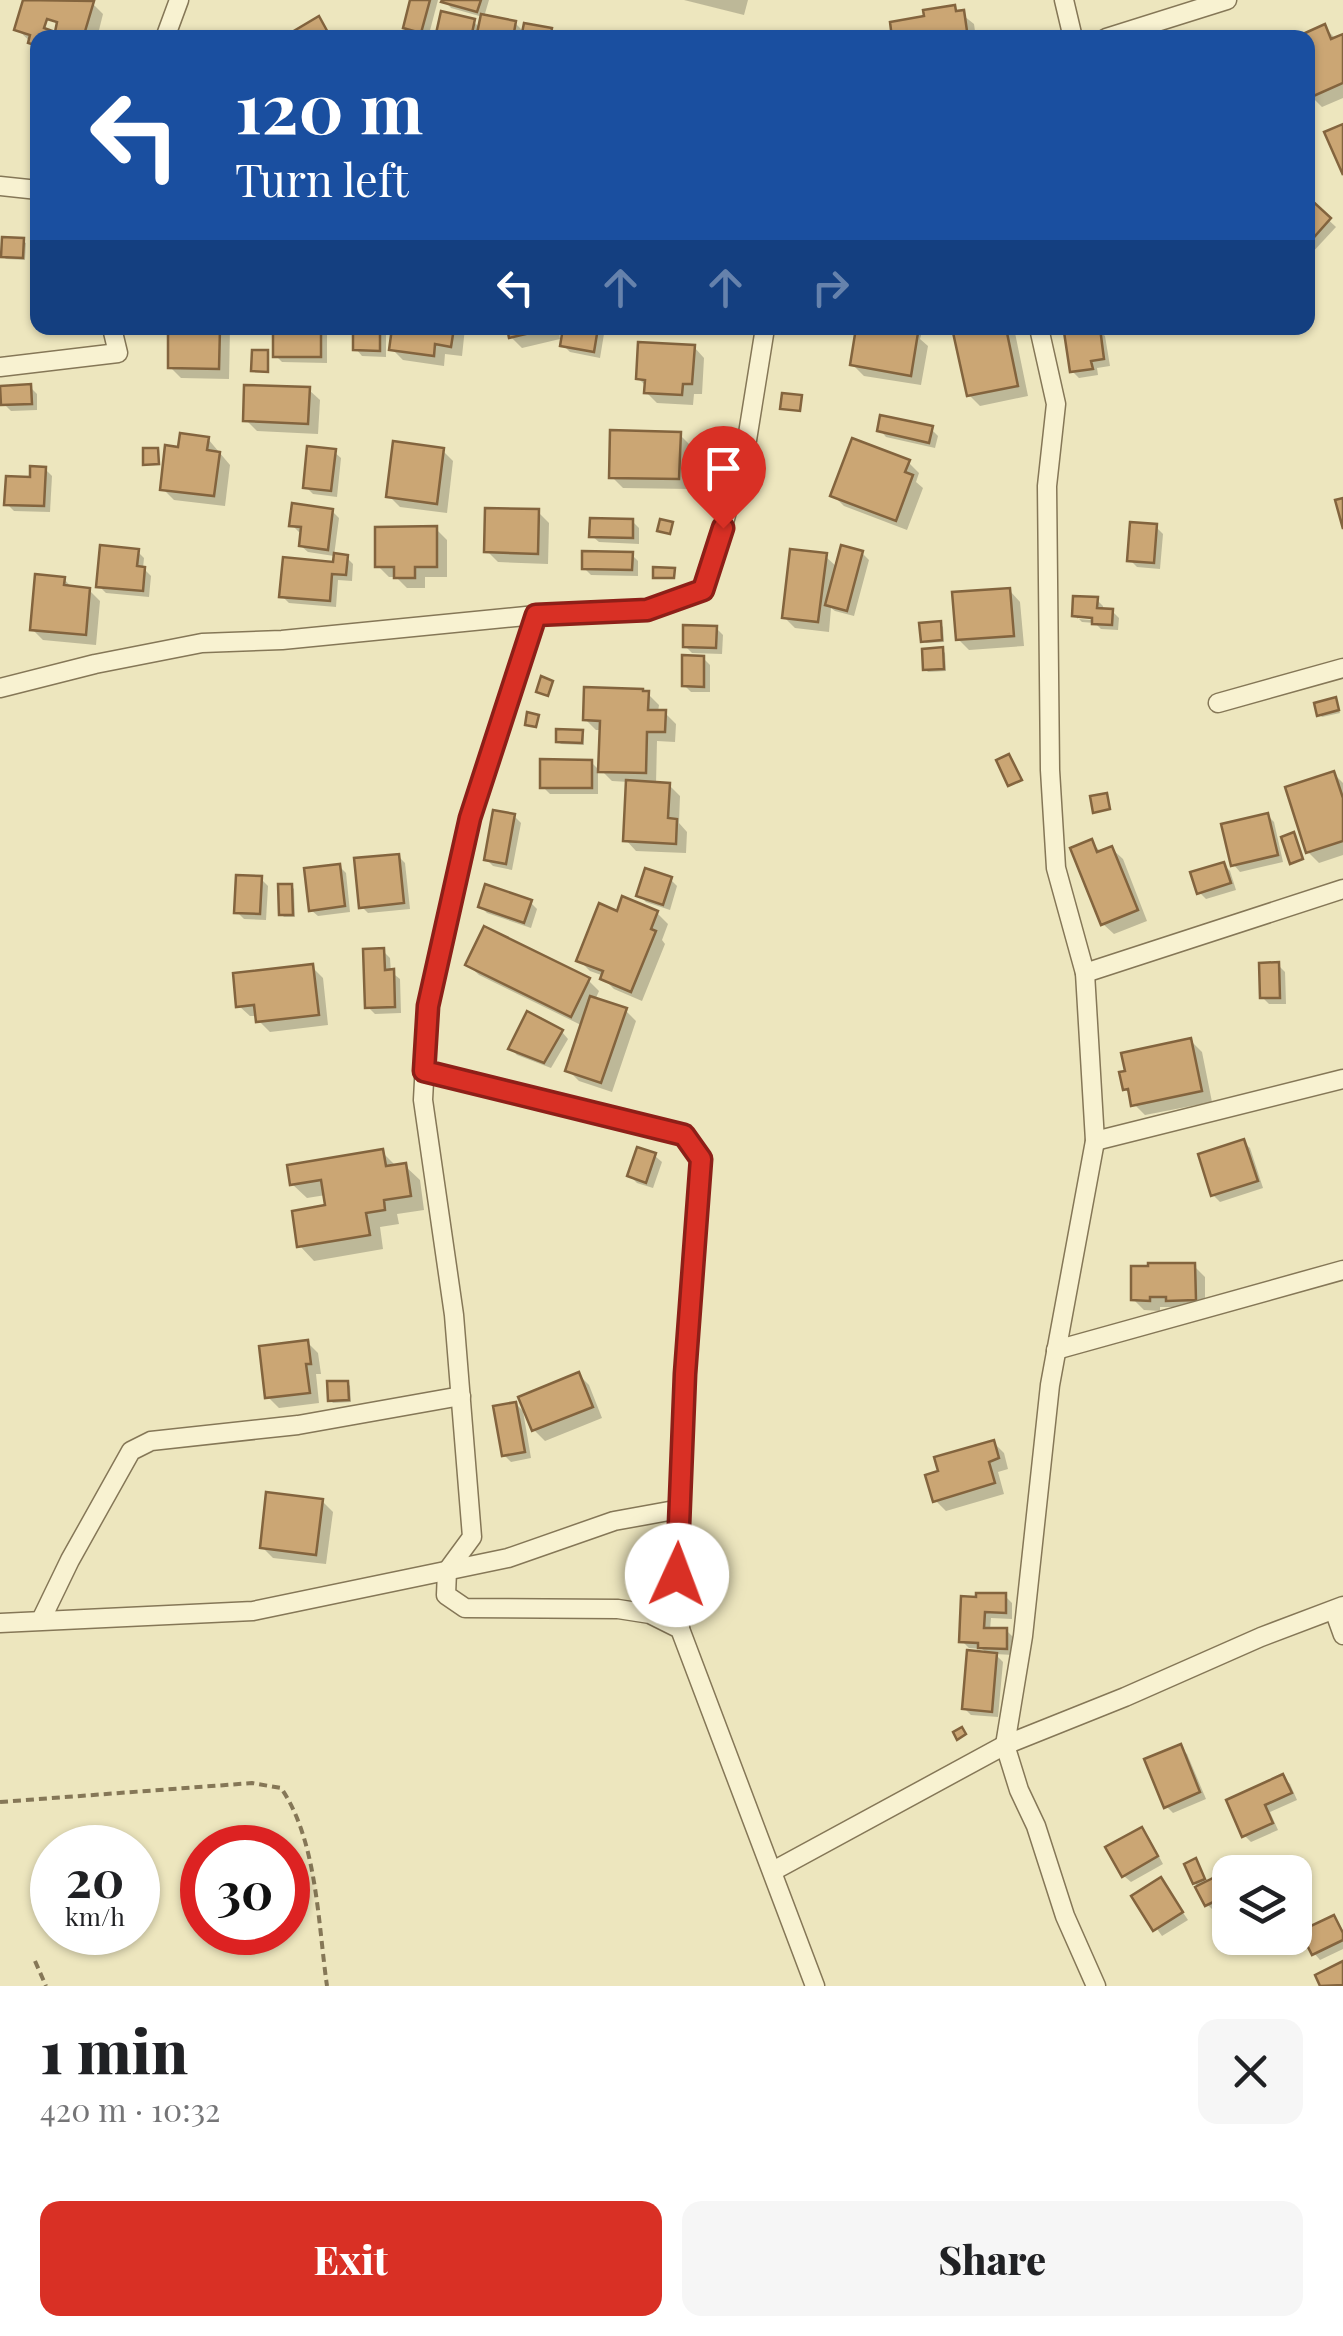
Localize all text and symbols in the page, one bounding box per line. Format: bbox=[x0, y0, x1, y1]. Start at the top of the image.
text: 120 m bbox=[235, 58, 423, 152]
icon: left bbox=[70, 70, 200, 200]
text: Turn left bbox=[235, 148, 409, 208]
icon: left bbox=[488, 260, 543, 315]
icon: ahead bbox=[593, 260, 648, 315]
icon: ahead bbox=[698, 260, 753, 315]
icon: right bbox=[803, 260, 858, 315]
pin bbox=[681, 426, 766, 529]
icon: arrive bbox=[696, 441, 751, 496]
position arrow bbox=[625, 1523, 729, 1627]
speed limit sign: 30 bbox=[180, 1825, 310, 1955]
text: 20 bbox=[66, 1844, 124, 1911]
map controls bbox=[1212, 1855, 1312, 1955]
button: layers bbox=[1212, 1855, 1312, 1955]
text: km/h bbox=[65, 1899, 125, 1932]
text: 1 min bbox=[40, 2009, 188, 2089]
button: close bbox=[1198, 2019, 1303, 2124]
text: 420 m · 10:32 bbox=[40, 2087, 220, 2130]
button: Exit bbox=[40, 2201, 662, 2316]
button: Share bbox=[682, 2201, 1303, 2316]

